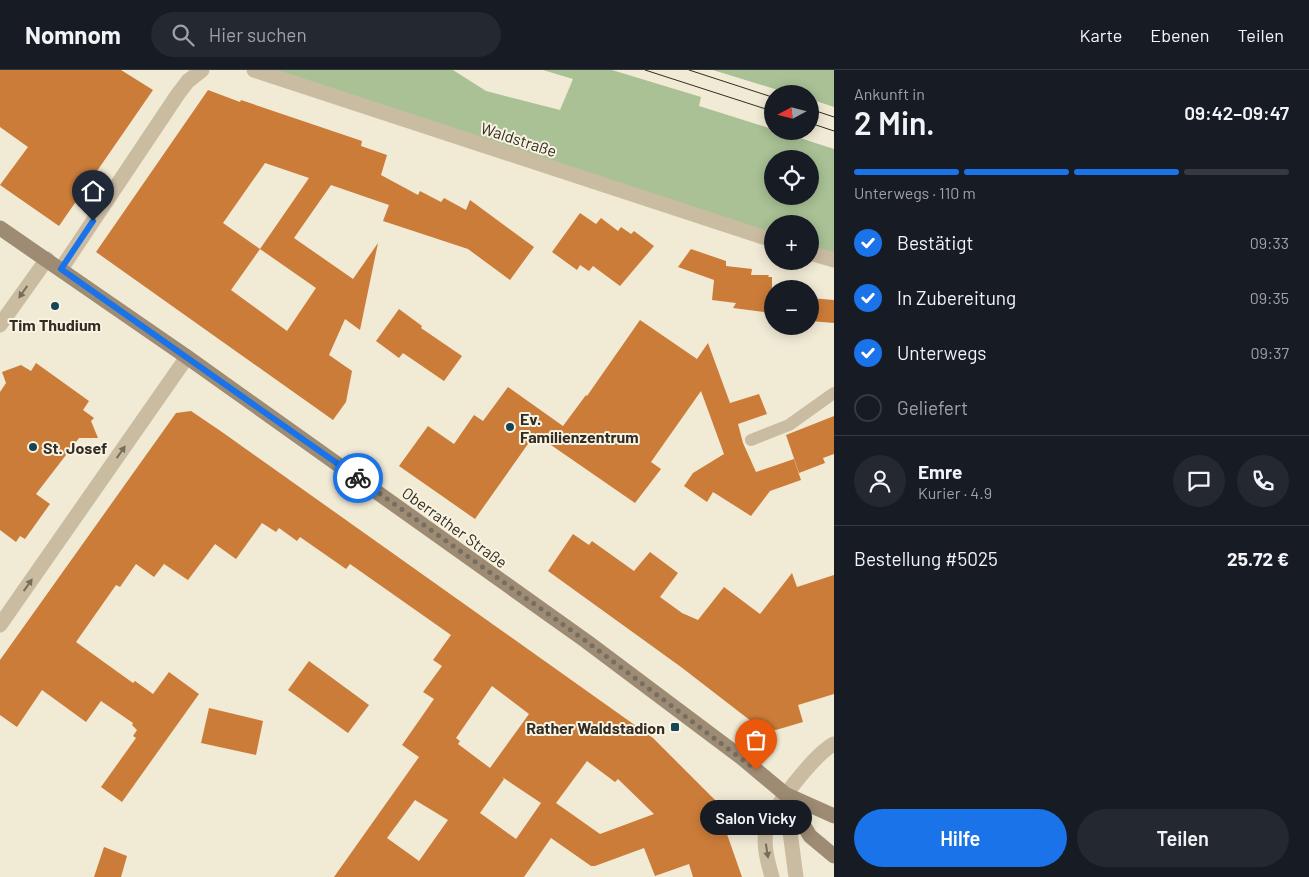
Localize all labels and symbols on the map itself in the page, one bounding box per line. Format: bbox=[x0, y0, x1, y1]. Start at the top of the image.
north arrow bbox=[764, 85, 819, 140]
street label: Waldstraße bbox=[479, 118, 559, 160]
pin bbox=[72, 170, 114, 221]
one-way arrow bbox=[18, 285, 28, 298]
marker: Tim Thudium bbox=[49, 300, 61, 312]
place label: Tim Thudium bbox=[9, 315, 101, 334]
place label: Ev. Familienzentrum bbox=[520, 409, 639, 446]
marker: Ev. Familienzentrum bbox=[504, 421, 516, 433]
place label: St. Josef bbox=[43, 438, 107, 457]
marker: St. Josef bbox=[27, 441, 39, 453]
one-way arrow bbox=[116, 445, 126, 459]
courier bbox=[333, 453, 383, 503]
street label: Oberrather Straße bbox=[399, 482, 511, 572]
one-way arrow bbox=[23, 578, 33, 592]
place label: Rather Waldstadion bbox=[526, 718, 665, 737]
pin bbox=[735, 719, 777, 770]
marker: Rather Waldstadion bbox=[669, 721, 681, 733]
callout: Salon Vicky bbox=[700, 800, 812, 835]
one-way arrow bbox=[763, 843, 771, 859]

